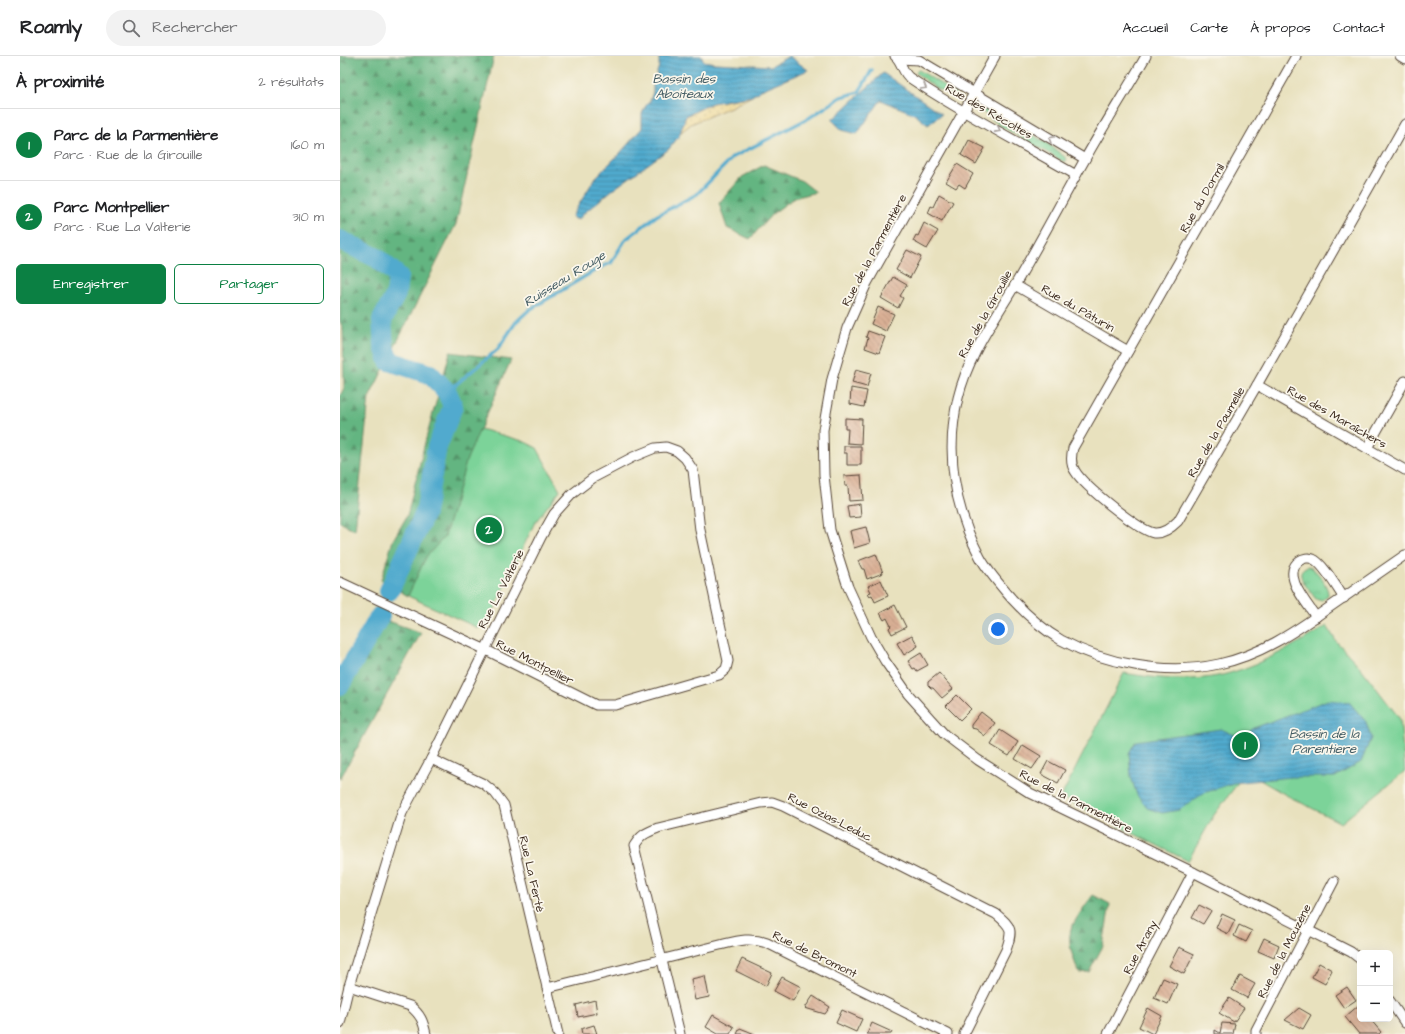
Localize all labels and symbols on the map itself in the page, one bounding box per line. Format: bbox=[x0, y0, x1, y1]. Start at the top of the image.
water label: Bassin des Aboiteaux bbox=[653, 70, 717, 103]
street label: Rue des Récoltes bbox=[942, 80, 1035, 143]
one-way arrow bbox=[920, 82, 927, 89]
one-way arrow bbox=[994, 126, 1001, 133]
one-way arrow bbox=[1048, 137, 1055, 144]
street label: Rue du Dormil bbox=[1176, 160, 1229, 236]
street label: Rue de la Parmentière bbox=[838, 191, 911, 309]
water label: Ruisseau Rouge bbox=[520, 246, 610, 312]
street label: Rue de la Girouille bbox=[954, 267, 1017, 361]
street label: Rue du Pâturin bbox=[1038, 281, 1118, 336]
street label: Rue des Maraîchers bbox=[1284, 382, 1390, 453]
street label: Rue de la Paumelle bbox=[1184, 383, 1250, 481]
pin: 2 bbox=[476, 515, 502, 545]
street label: Rue La Valterie bbox=[474, 546, 529, 632]
your location bbox=[988, 619, 1008, 639]
street label: Rue Montpellier bbox=[493, 635, 577, 690]
water label: Bassin de la Parentiere bbox=[1289, 725, 1360, 758]
pin: 1 bbox=[1232, 730, 1258, 760]
street label: Rue de la Parmentière bbox=[1016, 766, 1136, 838]
street label: Rue Ozias-Leduc bbox=[785, 789, 875, 846]
street label: Rue La Ferté bbox=[514, 834, 549, 914]
street label: Rue de la Mouzène bbox=[1253, 901, 1316, 1001]
street label: Rue Arany bbox=[1119, 917, 1163, 978]
street label: Rue de Bromont bbox=[770, 927, 860, 982]

